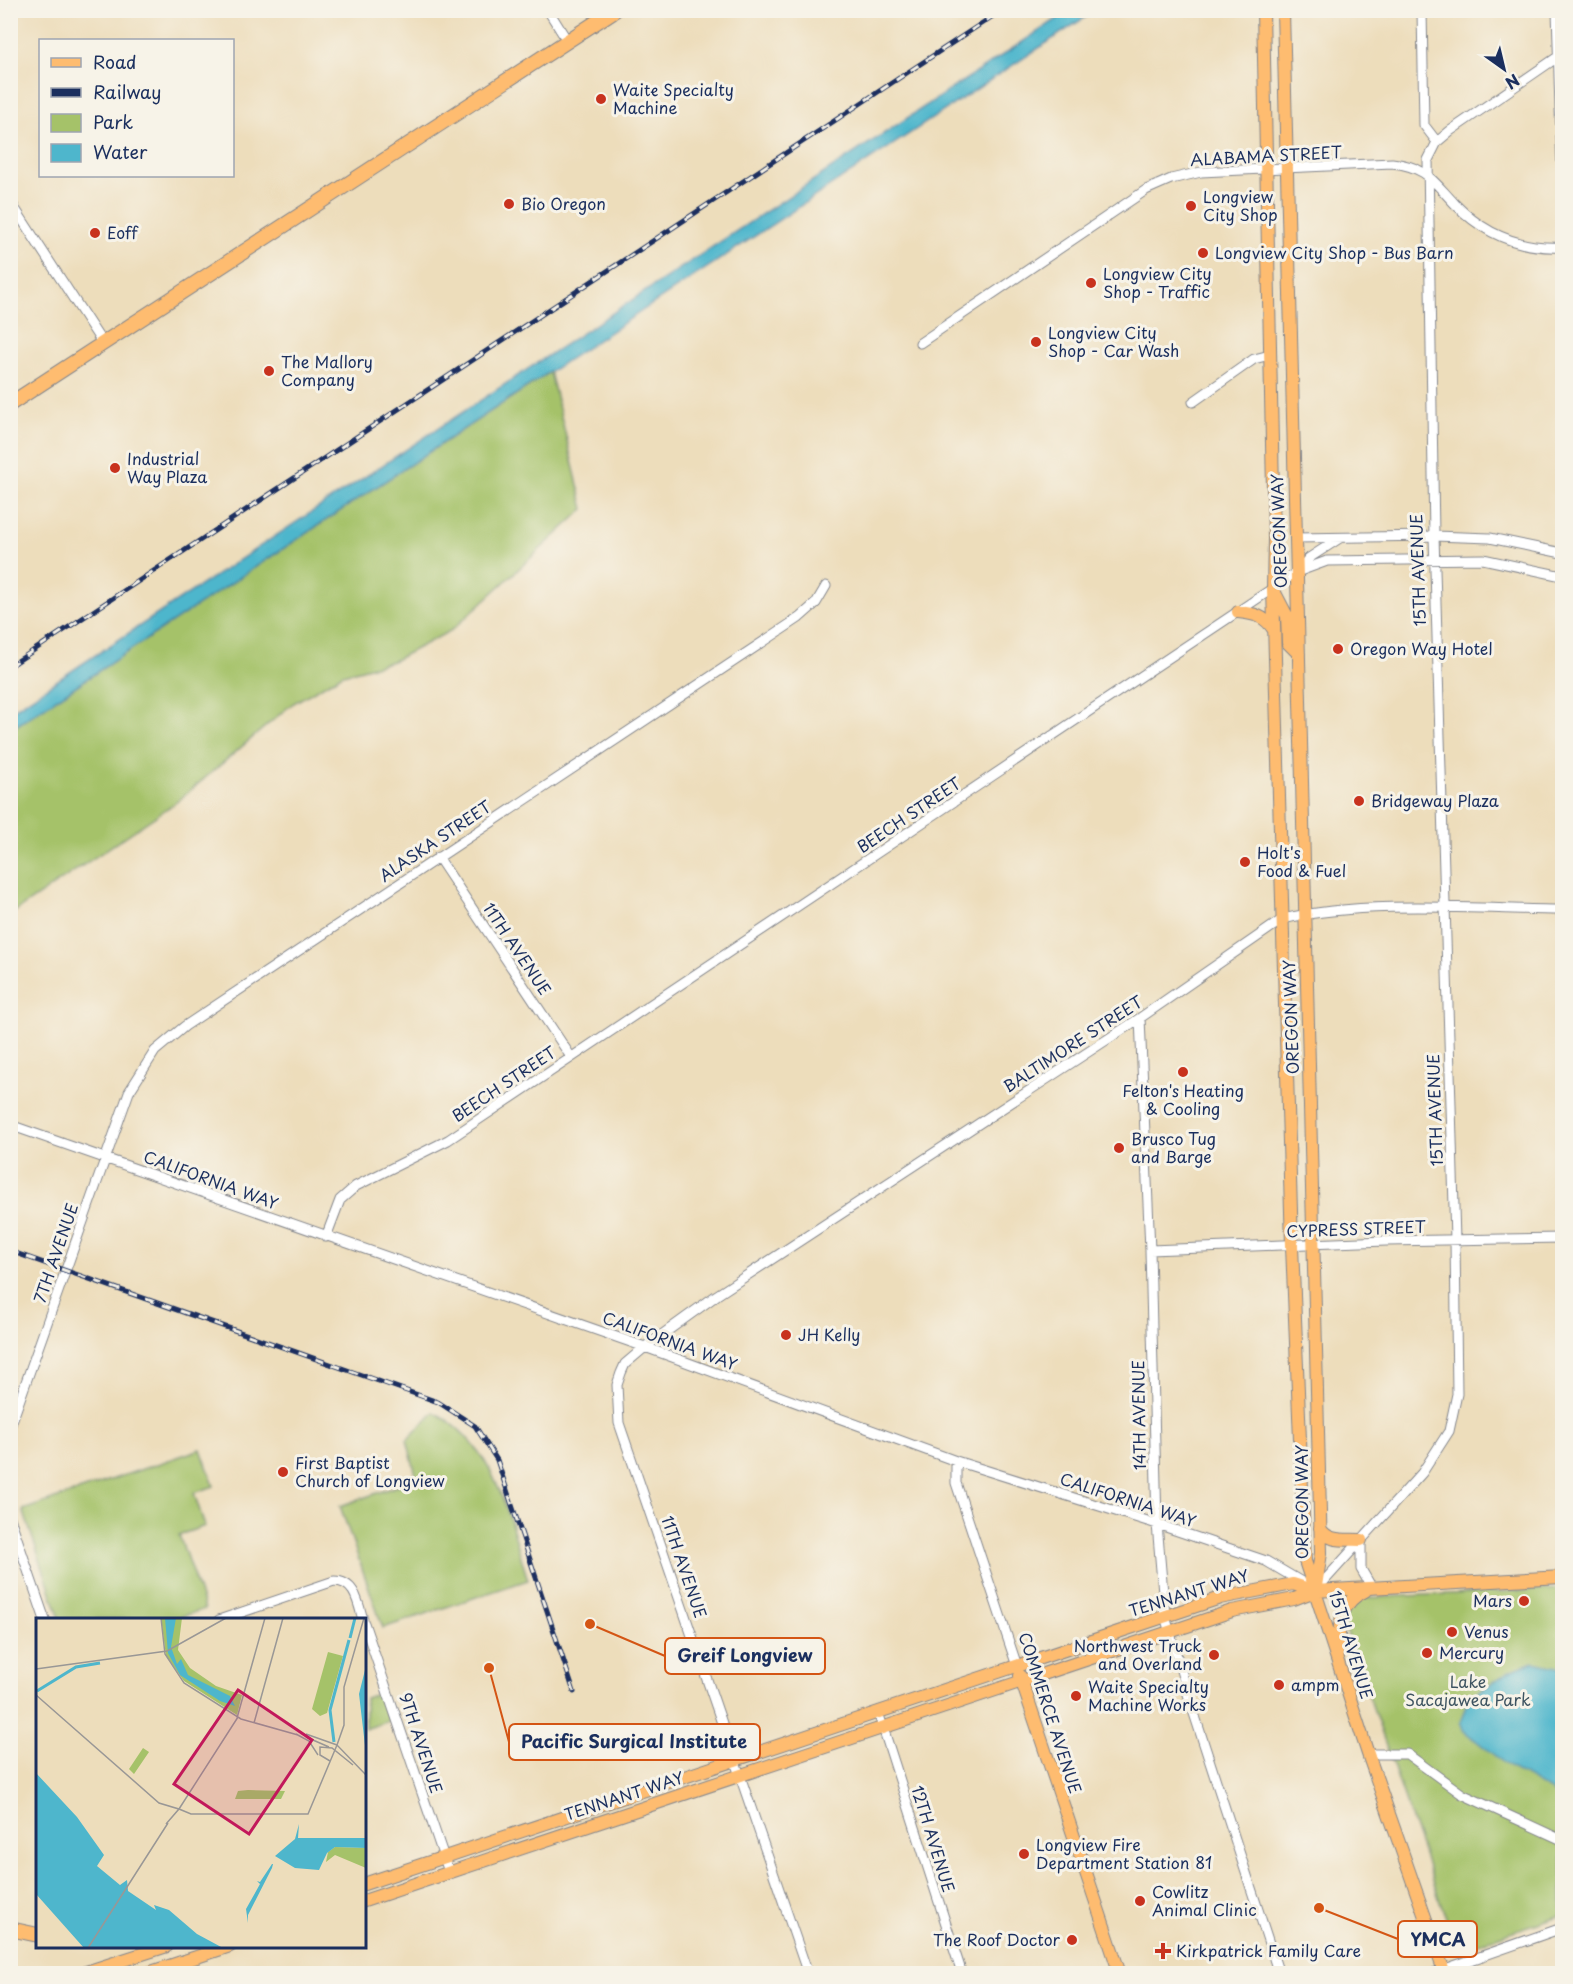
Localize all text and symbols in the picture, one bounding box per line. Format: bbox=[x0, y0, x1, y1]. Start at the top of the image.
legend bbox=[39, 39, 234, 177]
north arrow bbox=[1474, 39, 1534, 99]
text: Road bbox=[93, 48, 137, 75]
text: N bbox=[1501, 69, 1525, 96]
place label: Waite Specialty Machine bbox=[613, 77, 734, 119]
text: Railway bbox=[93, 78, 161, 105]
marker: Waite Specialty Machine bbox=[594, 92, 608, 106]
text: Park bbox=[93, 108, 133, 135]
text: Water bbox=[93, 138, 148, 165]
street label: ALABAMA STREET bbox=[1190, 139, 1342, 171]
place label: Longview City Shop bbox=[1203, 184, 1278, 226]
place label: Bio Oregon bbox=[521, 191, 606, 215]
marker: Bio Oregon bbox=[502, 197, 516, 211]
marker: Longview City Shop bbox=[1184, 199, 1198, 213]
place label: Eoff bbox=[107, 220, 139, 244]
marker: Eoff bbox=[88, 226, 102, 240]
place label: Longview City Shop - Bus Barn bbox=[1215, 240, 1454, 264]
marker: Longview City Shop - Bus Barn bbox=[1196, 246, 1210, 260]
place label: Longview City Shop - Traffic bbox=[1103, 261, 1212, 303]
marker: Longview City Shop - Traffic bbox=[1084, 276, 1098, 290]
place label: Longview City Shop - Car Wash bbox=[1048, 320, 1179, 362]
marker: Longview City Shop - Car Wash bbox=[1029, 335, 1043, 349]
place label: The Mallory Company bbox=[281, 349, 373, 391]
marker: The Mallory Company bbox=[262, 364, 276, 378]
place label: Industrial Way Plaza bbox=[127, 446, 207, 488]
marker: Industrial Way Plaza bbox=[108, 461, 122, 475]
street label: OREGON WAY bbox=[1264, 473, 1292, 589]
street label: 15TH AVENUE bbox=[1403, 514, 1431, 627]
place label: Oregon Way Hotel bbox=[1350, 636, 1493, 660]
marker: Oregon Way Hotel bbox=[1331, 642, 1345, 656]
street label: BEECH STREET bbox=[852, 770, 966, 858]
place label: Bridgeway Plaza bbox=[1371, 788, 1499, 812]
street label: ALASKA STREET bbox=[373, 794, 496, 887]
marker: Bridgeway Plaza bbox=[1352, 794, 1366, 808]
place label: Holt's Food & Fuel bbox=[1257, 840, 1346, 882]
marker: Holt's Food & Fuel bbox=[1238, 855, 1252, 869]
street label: 11TH AVENUE bbox=[478, 897, 558, 999]
street label: OREGON WAY bbox=[1276, 959, 1304, 1075]
street label: BALTIMORE STREET bbox=[998, 989, 1147, 1097]
street label: BEECH STREET bbox=[447, 1039, 561, 1127]
street label: 15TH AVENUE bbox=[1420, 1054, 1448, 1167]
marker: Felton's Heating & Cooling bbox=[1176, 1065, 1190, 1079]
place label: Felton's Heating & Cooling bbox=[1122, 1078, 1244, 1120]
place label: Brusco Tug and Barge bbox=[1131, 1126, 1216, 1168]
marker: Brusco Tug and Barge bbox=[1112, 1141, 1126, 1155]
street label: CALIFORNIA WAY bbox=[141, 1144, 282, 1215]
street label: 7TH AVENUE bbox=[27, 1200, 83, 1306]
street label: CYPRESS STREET bbox=[1286, 1214, 1426, 1242]
street label: CALIFORNIA WAY bbox=[600, 1305, 741, 1376]
place label: JH Kelly bbox=[798, 1322, 860, 1346]
marker: JH Kelly bbox=[779, 1328, 793, 1342]
street label: 14TH AVENUE bbox=[1125, 1360, 1151, 1470]
street label: OREGON WAY bbox=[1289, 1445, 1313, 1559]
place label: First Baptist Church of Longview bbox=[295, 1450, 445, 1492]
marker: First Baptist Church of Longview bbox=[276, 1465, 290, 1479]
street label: CALIFORNIA WAY bbox=[1057, 1466, 1199, 1532]
street label: 11TH AVENUE bbox=[656, 1512, 714, 1621]
street label: TENNANT WAY bbox=[1126, 1562, 1252, 1622]
street label: 15TH AVENUE bbox=[1324, 1588, 1380, 1702]
place label: Mars bbox=[1473, 1588, 1512, 1612]
marker: Mars bbox=[1517, 1594, 1531, 1608]
inset map bbox=[36, 1618, 366, 1948]
place label: Venus bbox=[1464, 1619, 1508, 1643]
marker: Venus bbox=[1445, 1625, 1459, 1639]
street label: COMMERCE AVENUE bbox=[1014, 1629, 1088, 1796]
place label: Northwest Truck and Overland bbox=[1074, 1633, 1202, 1675]
callout: Greif Longview bbox=[665, 1638, 825, 1674]
place label: Mercury bbox=[1439, 1640, 1504, 1664]
text: Greif Longview bbox=[677, 1641, 813, 1668]
marker: Mercury bbox=[1420, 1646, 1434, 1660]
marker: Northwest Truck and Overland bbox=[1207, 1648, 1221, 1662]
park label: Lake Sacajawea Park bbox=[1405, 1669, 1531, 1711]
place label: ampm bbox=[1291, 1672, 1340, 1696]
place label: Waite Specialty Machine Works bbox=[1088, 1674, 1209, 1716]
marker: ampm bbox=[1272, 1678, 1286, 1692]
street label: 9TH AVENUE bbox=[394, 1689, 450, 1796]
marker: Waite Specialty Machine Works bbox=[1069, 1689, 1083, 1703]
callout: Pacific Surgical Institute bbox=[509, 1724, 760, 1760]
text: Pacific Surgical Institute bbox=[521, 1727, 747, 1754]
street label: TENNANT WAY bbox=[561, 1764, 687, 1826]
street label: 12TH AVENUE bbox=[906, 1782, 962, 1895]
place label: Longview Fire Department Station 81 bbox=[1036, 1832, 1212, 1874]
marker: Longview Fire Department Station 81 bbox=[1017, 1847, 1031, 1861]
place label: Cowlitz Animal Clinic bbox=[1152, 1879, 1257, 1921]
marker: Cowlitz Animal Clinic bbox=[1133, 1894, 1147, 1908]
callout: YMCA bbox=[1398, 1921, 1477, 1957]
text: YMCA bbox=[1410, 1925, 1466, 1952]
place label: The Roof Doctor bbox=[933, 1927, 1061, 1951]
marker: The Roof Doctor bbox=[1065, 1933, 1079, 1947]
place label: Kirkpatrick Family Care bbox=[1176, 1938, 1361, 1962]
marker: Kirkpatrick Family Care bbox=[1154, 1942, 1172, 1960]

